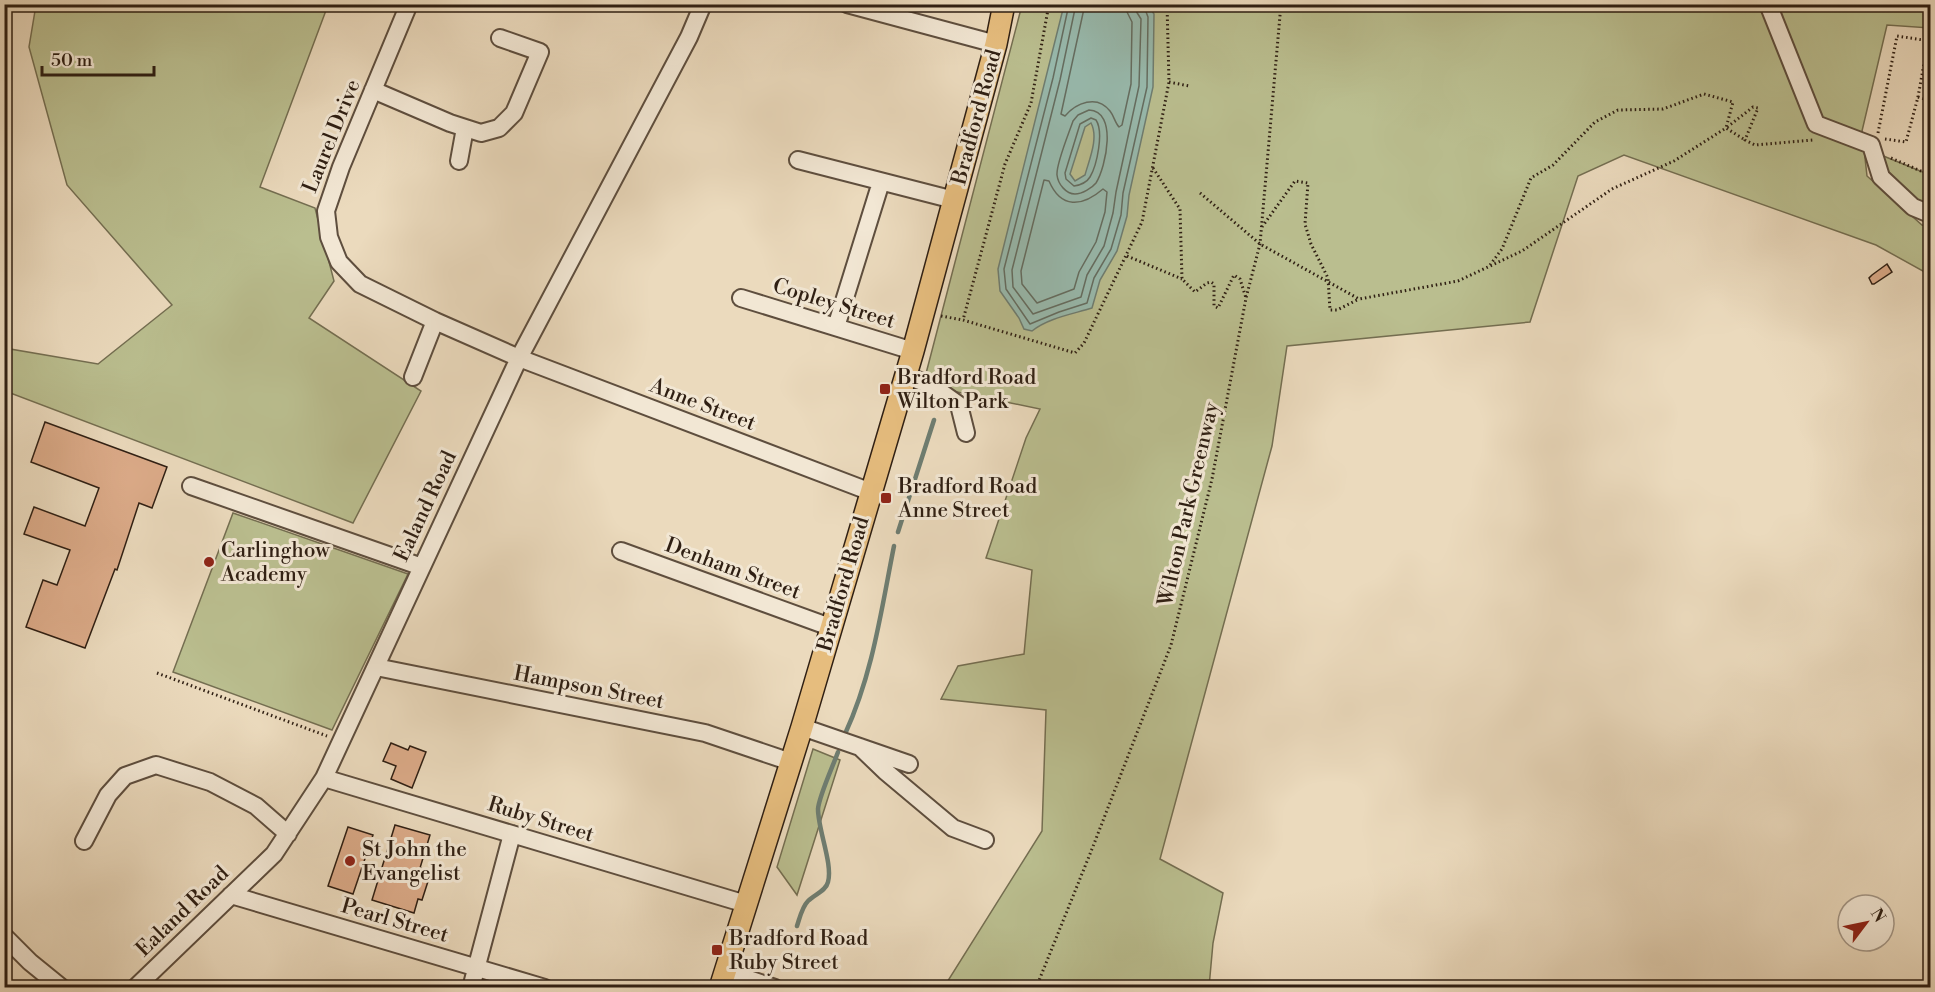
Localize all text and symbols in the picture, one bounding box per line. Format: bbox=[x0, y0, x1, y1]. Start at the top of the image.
scale bar bbox=[42, 39, 154, 77]
street label: Bradford Road bbox=[946, 47, 1008, 189]
text: 50 m bbox=[51, 49, 93, 72]
street label: Laurel Drive bbox=[297, 76, 366, 197]
street label: Copley Street bbox=[769, 273, 899, 335]
place label: Bradford Road Wilton Park bbox=[896, 365, 1036, 415]
street label: Anne Street bbox=[645, 372, 760, 437]
marker: Bradford Road Wilton Park bbox=[878, 382, 892, 396]
street label: Wilton Park Greenway bbox=[1153, 399, 1225, 610]
street label: Ealand Road bbox=[389, 447, 463, 566]
place label: Bradford Road Anne Street bbox=[897, 474, 1037, 524]
marker: Bradford Road Anne Street bbox=[879, 491, 893, 505]
street label: Bradford Road bbox=[812, 514, 876, 656]
street label: Denham Street bbox=[661, 532, 805, 606]
place label: Carlinghow Academy bbox=[220, 538, 330, 588]
marker: Carlinghow Academy bbox=[202, 555, 216, 569]
street label: Hampson Street bbox=[511, 661, 667, 715]
street label: Ruby Street bbox=[484, 791, 598, 849]
place label: St John the Evangelist bbox=[362, 837, 467, 887]
marker: St John the Evangelist bbox=[343, 854, 357, 868]
street label: Ealand Road bbox=[131, 861, 235, 963]
street label: Pearl Street bbox=[338, 893, 452, 949]
north arrow bbox=[1836, 893, 1896, 953]
text: N bbox=[1866, 905, 1890, 927]
place label: Bradford Road Ruby Street bbox=[728, 926, 868, 976]
marker: Bradford Road Ruby Street bbox=[710, 943, 724, 957]

